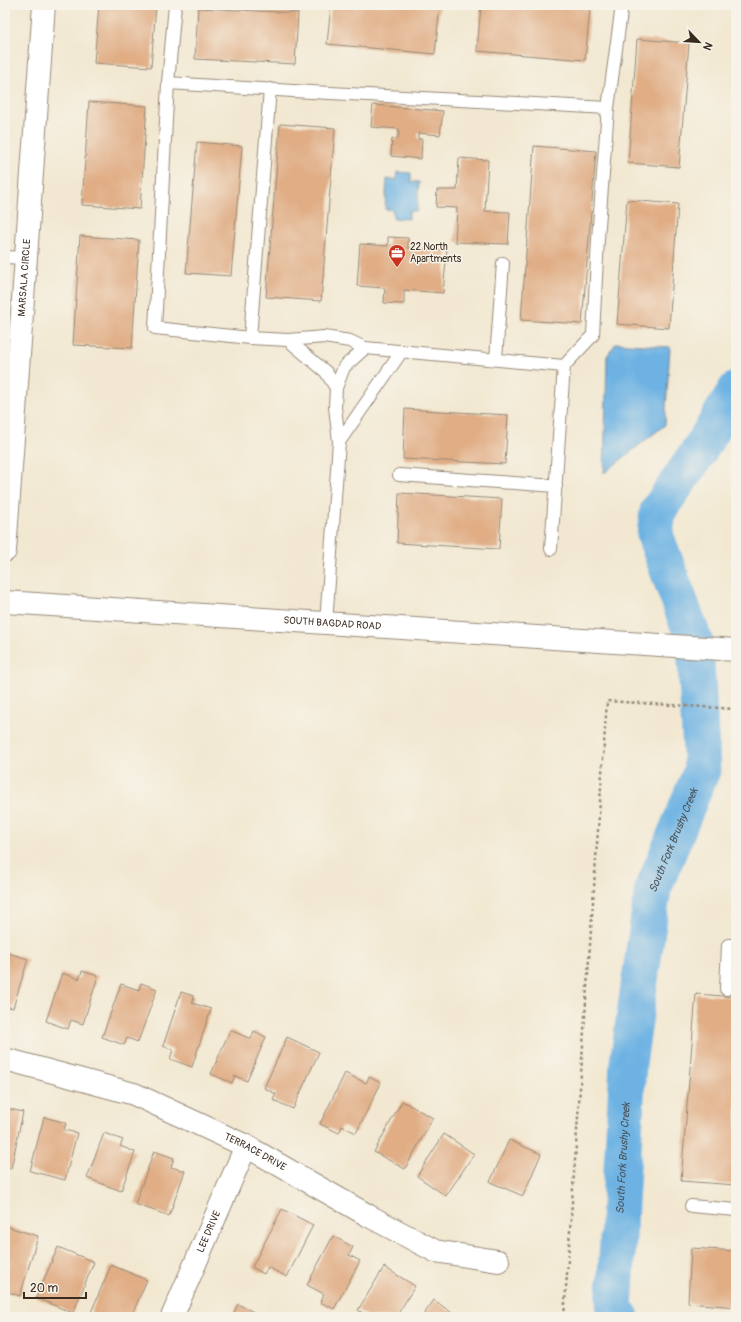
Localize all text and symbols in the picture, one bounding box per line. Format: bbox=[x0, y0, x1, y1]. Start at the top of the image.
north arrow bbox=[679, 22, 719, 62]
text: N bbox=[700, 40, 715, 53]
street label: MARSALA CIRCLE bbox=[16, 238, 33, 317]
place label: 22 North Apartments bbox=[410, 241, 462, 265]
office icon: 22 North Apartments bbox=[387, 243, 407, 268]
street label: SOUTH BAGDAD ROAD bbox=[283, 614, 382, 633]
water label: South Fork Brushy Creek bbox=[646, 785, 701, 894]
water label: South Fork Brushy Creek bbox=[613, 1101, 632, 1214]
street label: TERRACE DRIVE bbox=[222, 1131, 288, 1174]
street label: LEE DRIVE bbox=[195, 1209, 223, 1254]
scale bar bbox=[24, 1274, 86, 1300]
text: 20 m bbox=[30, 1281, 59, 1296]

